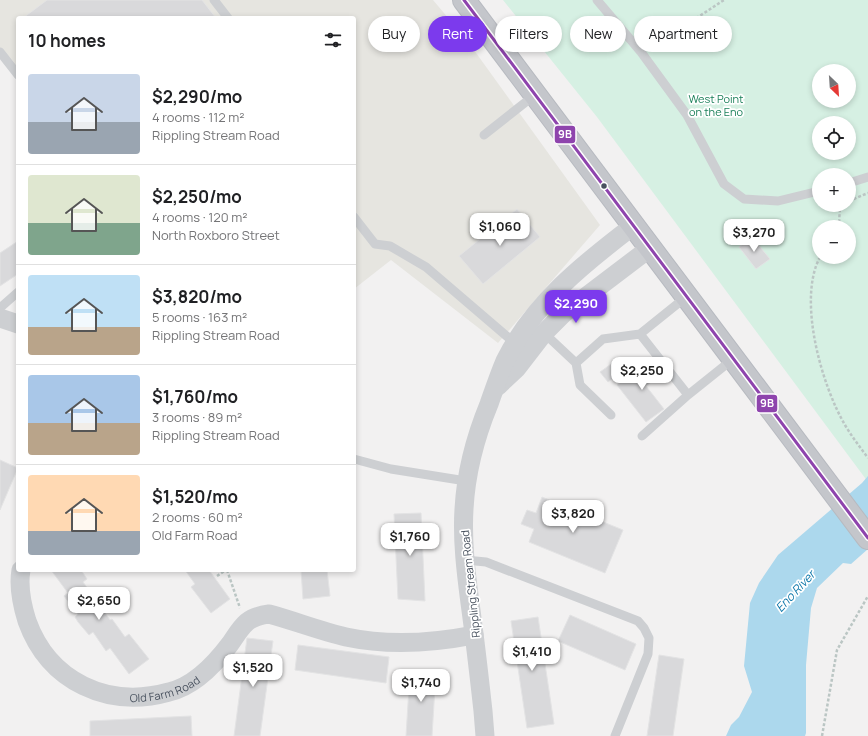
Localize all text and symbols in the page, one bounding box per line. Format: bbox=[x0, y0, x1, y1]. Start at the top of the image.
chip: Buy bbox=[368, 16, 420, 52]
chip: Rent bbox=[428, 16, 487, 52]
chip: Filters bbox=[495, 16, 562, 52]
chip: New bbox=[570, 16, 626, 52]
chip: Apartment bbox=[634, 16, 732, 52]
text: 10 homes bbox=[28, 29, 106, 52]
icon: filters bbox=[322, 29, 344, 51]
north arrow bbox=[812, 64, 856, 108]
map controls bbox=[812, 64, 856, 264]
text: $2,290/mo bbox=[152, 85, 242, 108]
icon: home bbox=[60, 90, 108, 138]
park label: West Point on the Eno bbox=[688, 91, 744, 119]
text: 4 rooms · 112 m² bbox=[152, 108, 245, 126]
button: locate bbox=[812, 116, 856, 160]
line badge: 9B bbox=[554, 125, 576, 144]
text: Rippling Stream Road bbox=[152, 126, 280, 144]
text: 9B bbox=[558, 126, 572, 141]
button: + bbox=[812, 168, 856, 212]
unlabelled marker bbox=[599, 181, 609, 191]
text: $2,250/mo bbox=[152, 185, 242, 208]
icon: home bbox=[60, 191, 108, 239]
text: 4 rooms · 120 m² bbox=[152, 208, 247, 226]
pin: $1,060 bbox=[467, 213, 533, 247]
text: $1,060 bbox=[479, 217, 521, 235]
pin: $3,270 bbox=[721, 219, 787, 253]
button: − bbox=[812, 220, 856, 264]
text: $3,270 bbox=[733, 223, 775, 241]
text: North Roxboro Street bbox=[152, 226, 280, 244]
text: $3,820/mo bbox=[152, 285, 242, 308]
pin: $2,290 bbox=[543, 290, 609, 324]
icon: home bbox=[60, 291, 108, 339]
text: $2,290 bbox=[554, 294, 598, 312]
text: 5 rooms · 163 m² bbox=[152, 308, 247, 326]
text: Rippling Stream Road bbox=[152, 326, 280, 344]
pin: $2,250 bbox=[609, 357, 675, 391]
text: $2,250 bbox=[620, 361, 664, 379]
text: $1,760/mo bbox=[152, 385, 238, 408]
icon: home bbox=[60, 391, 108, 439]
line badge: 9B bbox=[756, 394, 778, 413]
text: 9B bbox=[760, 395, 774, 410]
text: 3 rooms · 89 m² bbox=[152, 408, 242, 426]
text: Rippling Stream Road bbox=[152, 426, 280, 444]
text: $1,520/mo bbox=[152, 485, 238, 508]
icon: home bbox=[60, 491, 108, 539]
pin: $3,820 bbox=[540, 500, 606, 534]
text: $3,820 bbox=[551, 504, 595, 522]
text: 2 rooms · 60 m² bbox=[152, 508, 243, 526]
pin: $1,760 bbox=[377, 523, 443, 557]
text: Old Farm Road bbox=[152, 526, 237, 544]
text: $1,760 bbox=[390, 527, 430, 545]
street label: Rippling Stream Road bbox=[457, 530, 483, 638]
water label: Eno River bbox=[771, 565, 820, 615]
pin: $2,650 bbox=[66, 587, 132, 621]
text: $2,650 bbox=[77, 591, 121, 609]
pin: $1,410 bbox=[499, 638, 565, 672]
text: $1,410 bbox=[512, 642, 552, 660]
pin: $1,520 bbox=[220, 654, 286, 688]
text: $1,520 bbox=[233, 658, 273, 676]
pin: $1,740 bbox=[388, 669, 454, 703]
street label: Old Farm Road bbox=[130, 672, 202, 705]
text: $1,740 bbox=[401, 673, 441, 691]

